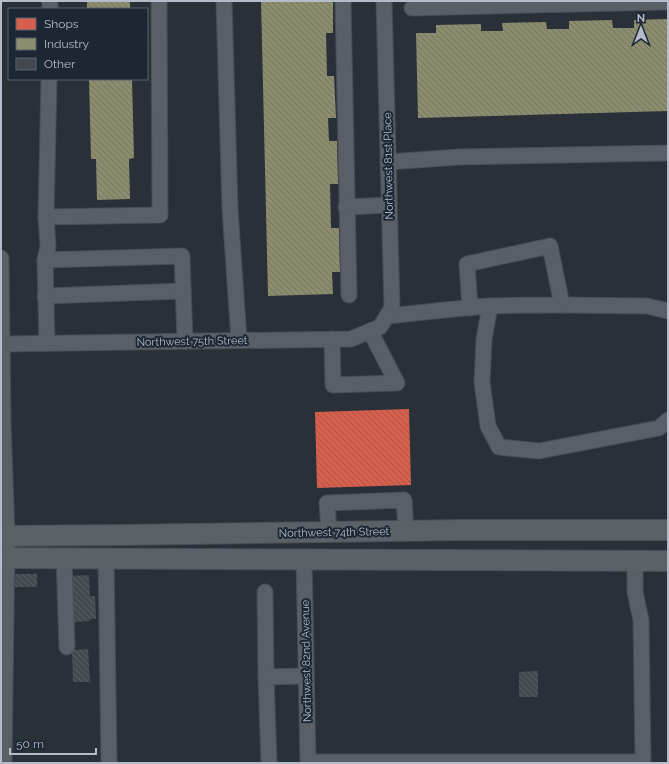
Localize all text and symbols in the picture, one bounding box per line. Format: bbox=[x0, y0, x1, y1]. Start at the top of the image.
legend bbox=[8, 8, 148, 80]
north arrow bbox=[621, 8, 661, 48]
text: N bbox=[637, 12, 645, 25]
text: Shops bbox=[44, 17, 79, 31]
text: Industry bbox=[44, 37, 90, 51]
text: Other bbox=[44, 57, 76, 71]
street label: Northwest 81st Place bbox=[381, 112, 396, 220]
street label: Northwest 75th Street bbox=[136, 334, 248, 349]
street label: Northwest 74th Street bbox=[279, 525, 390, 540]
street label: Northwest 82nd Avenue bbox=[299, 599, 314, 722]
scale bar bbox=[10, 730, 96, 756]
text: 50 m bbox=[16, 737, 44, 751]

